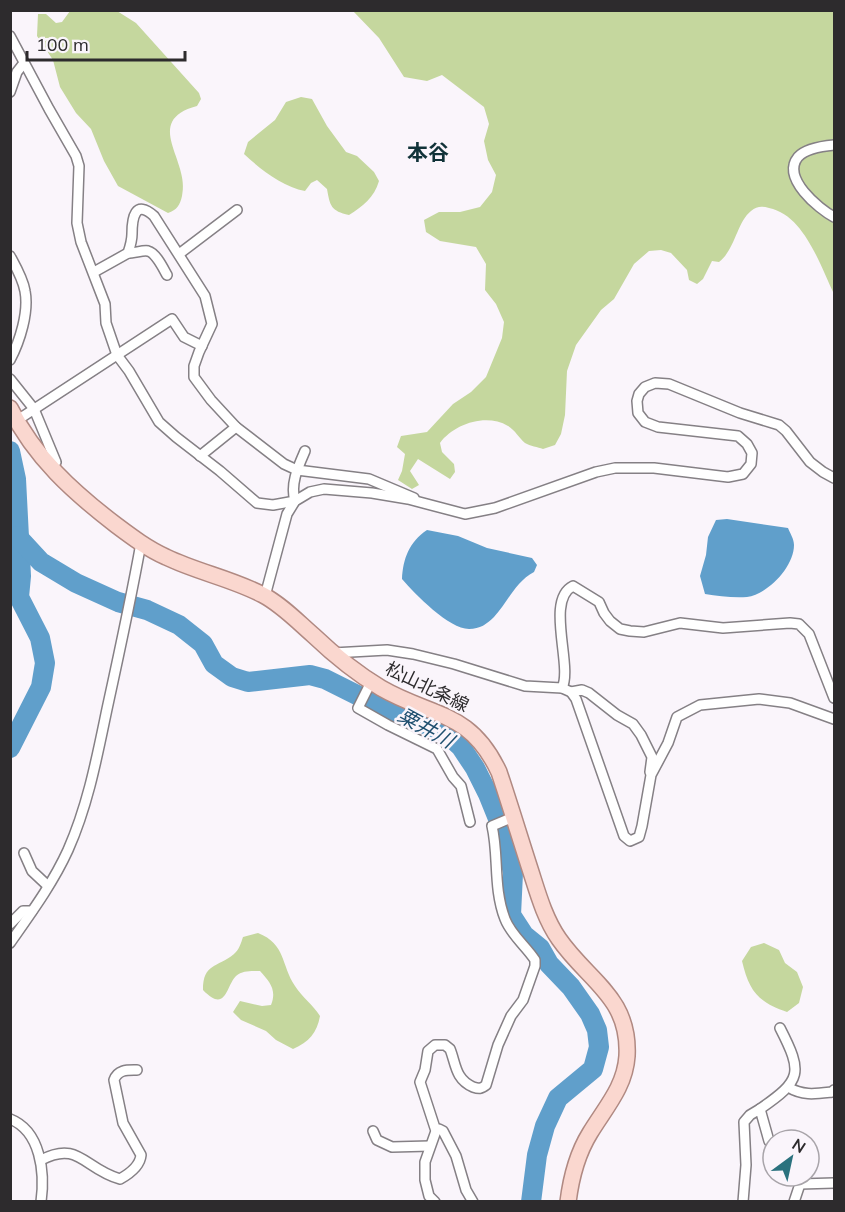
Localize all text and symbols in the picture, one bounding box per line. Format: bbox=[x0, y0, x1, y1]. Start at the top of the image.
scale bar bbox=[27, 24, 184, 62]
text: 100 m bbox=[36, 33, 89, 56]
district label: 本谷 bbox=[407, 139, 449, 165]
street label: 松山北条線 bbox=[382, 656, 473, 717]
water label: 粟井川 bbox=[394, 702, 460, 754]
north arrow bbox=[761, 1128, 821, 1188]
text: N bbox=[789, 1134, 810, 1157]

